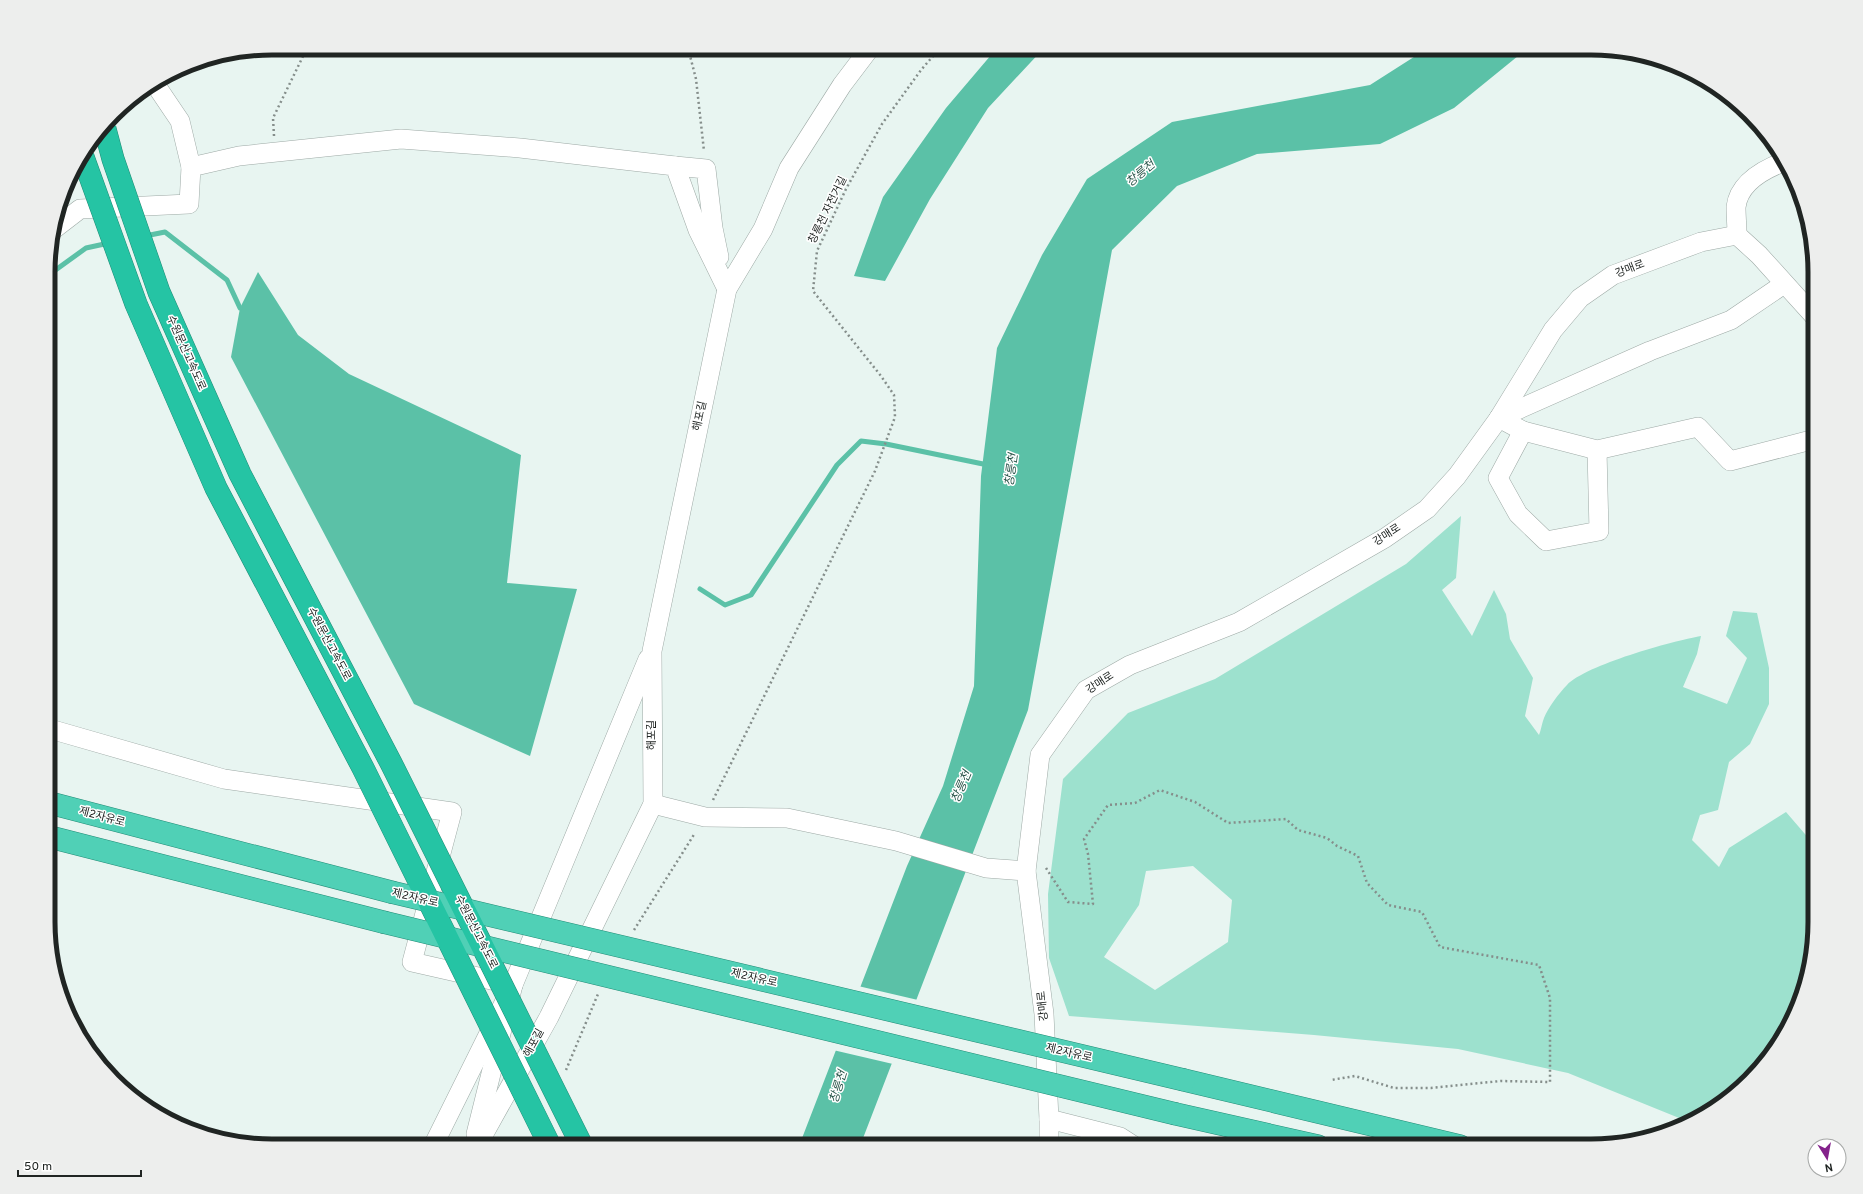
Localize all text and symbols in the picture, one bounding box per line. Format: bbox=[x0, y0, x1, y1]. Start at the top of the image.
water label: 창릉천 bbox=[1123, 156, 1160, 191]
street label: 창릉천 자전거길 bbox=[806, 174, 850, 246]
street label: 강매로 bbox=[1613, 257, 1647, 281]
street label: 수원문산고속도로 bbox=[163, 313, 209, 393]
street label: 해포길 bbox=[690, 400, 710, 432]
water label: 창릉천 bbox=[1002, 451, 1022, 488]
street label: 강매로 bbox=[1370, 521, 1404, 549]
street label: 수원문산고속도로 bbox=[304, 605, 354, 683]
street label: 강매로 bbox=[1083, 669, 1117, 697]
street label: 해포길 bbox=[645, 720, 659, 750]
water label: 창릉천 bbox=[948, 767, 977, 805]
street label: 제2자유로 bbox=[77, 804, 127, 830]
street label: 제2자유로 bbox=[390, 886, 440, 910]
street label: 수원문산고속도로 bbox=[451, 893, 501, 971]
street label: 제2자유로 bbox=[729, 966, 779, 990]
street label: 강매로 bbox=[1034, 990, 1052, 1022]
street label: 해포길 bbox=[521, 1026, 547, 1060]
street label: 제2자유로 bbox=[1044, 1041, 1094, 1065]
water label: 창릉천 bbox=[827, 1067, 852, 1105]
north arrow bbox=[1807, 1138, 1847, 1178]
scale bar bbox=[18, 1152, 141, 1178]
text: 50 m bbox=[24, 1159, 52, 1175]
text: N bbox=[1824, 1159, 1834, 1174]

